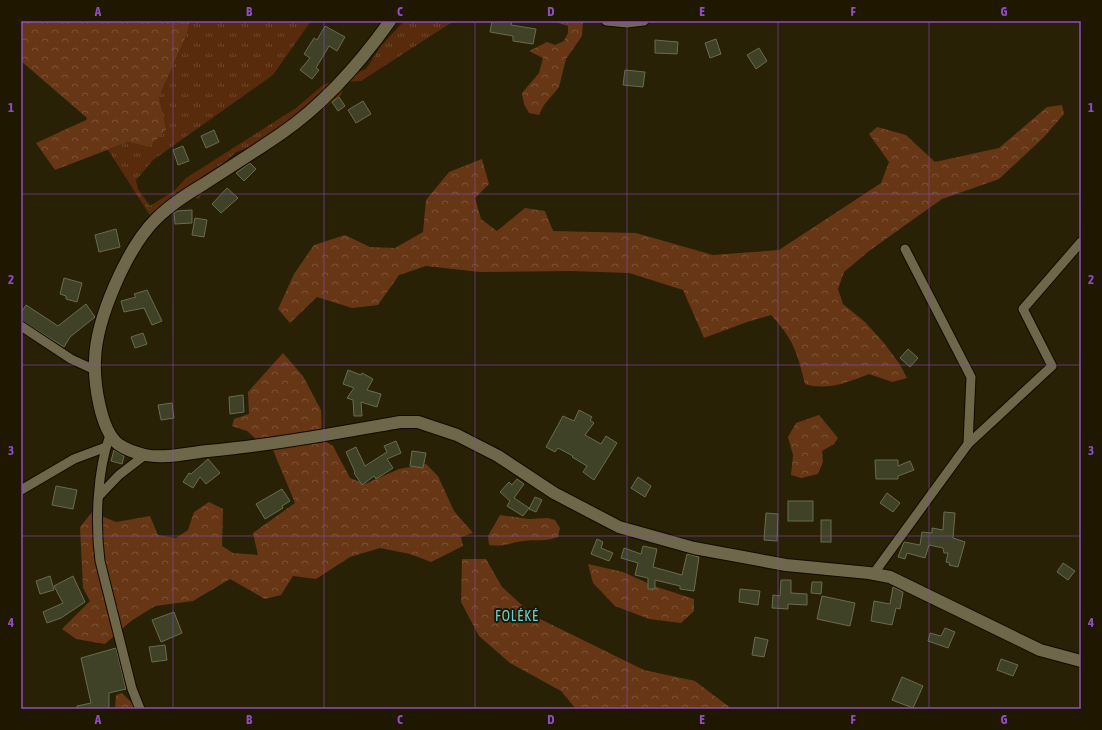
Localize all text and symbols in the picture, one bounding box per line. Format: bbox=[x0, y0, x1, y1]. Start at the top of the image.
text: A bbox=[94, 4, 102, 19]
text: B bbox=[246, 4, 253, 19]
text: C bbox=[397, 4, 403, 19]
text: D bbox=[547, 4, 555, 19]
text: E bbox=[699, 4, 705, 19]
text: F bbox=[850, 4, 856, 19]
text: G bbox=[1001, 4, 1008, 19]
text: 1 bbox=[8, 100, 14, 115]
text: 1 bbox=[1088, 100, 1094, 115]
text: 2 bbox=[8, 272, 14, 287]
text: 2 bbox=[1088, 272, 1094, 287]
text: 3 bbox=[8, 443, 14, 458]
text: 3 bbox=[1088, 443, 1094, 458]
district label: FOLÉKÉ bbox=[495, 608, 539, 624]
text: 4 bbox=[7, 615, 14, 630]
text: 4 bbox=[1087, 615, 1094, 630]
text: A bbox=[94, 712, 102, 727]
text: B bbox=[246, 712, 253, 727]
text: C bbox=[397, 712, 403, 727]
text: D bbox=[547, 712, 555, 727]
text: E bbox=[699, 712, 705, 727]
text: F bbox=[850, 712, 856, 727]
text: G bbox=[1001, 712, 1008, 727]

